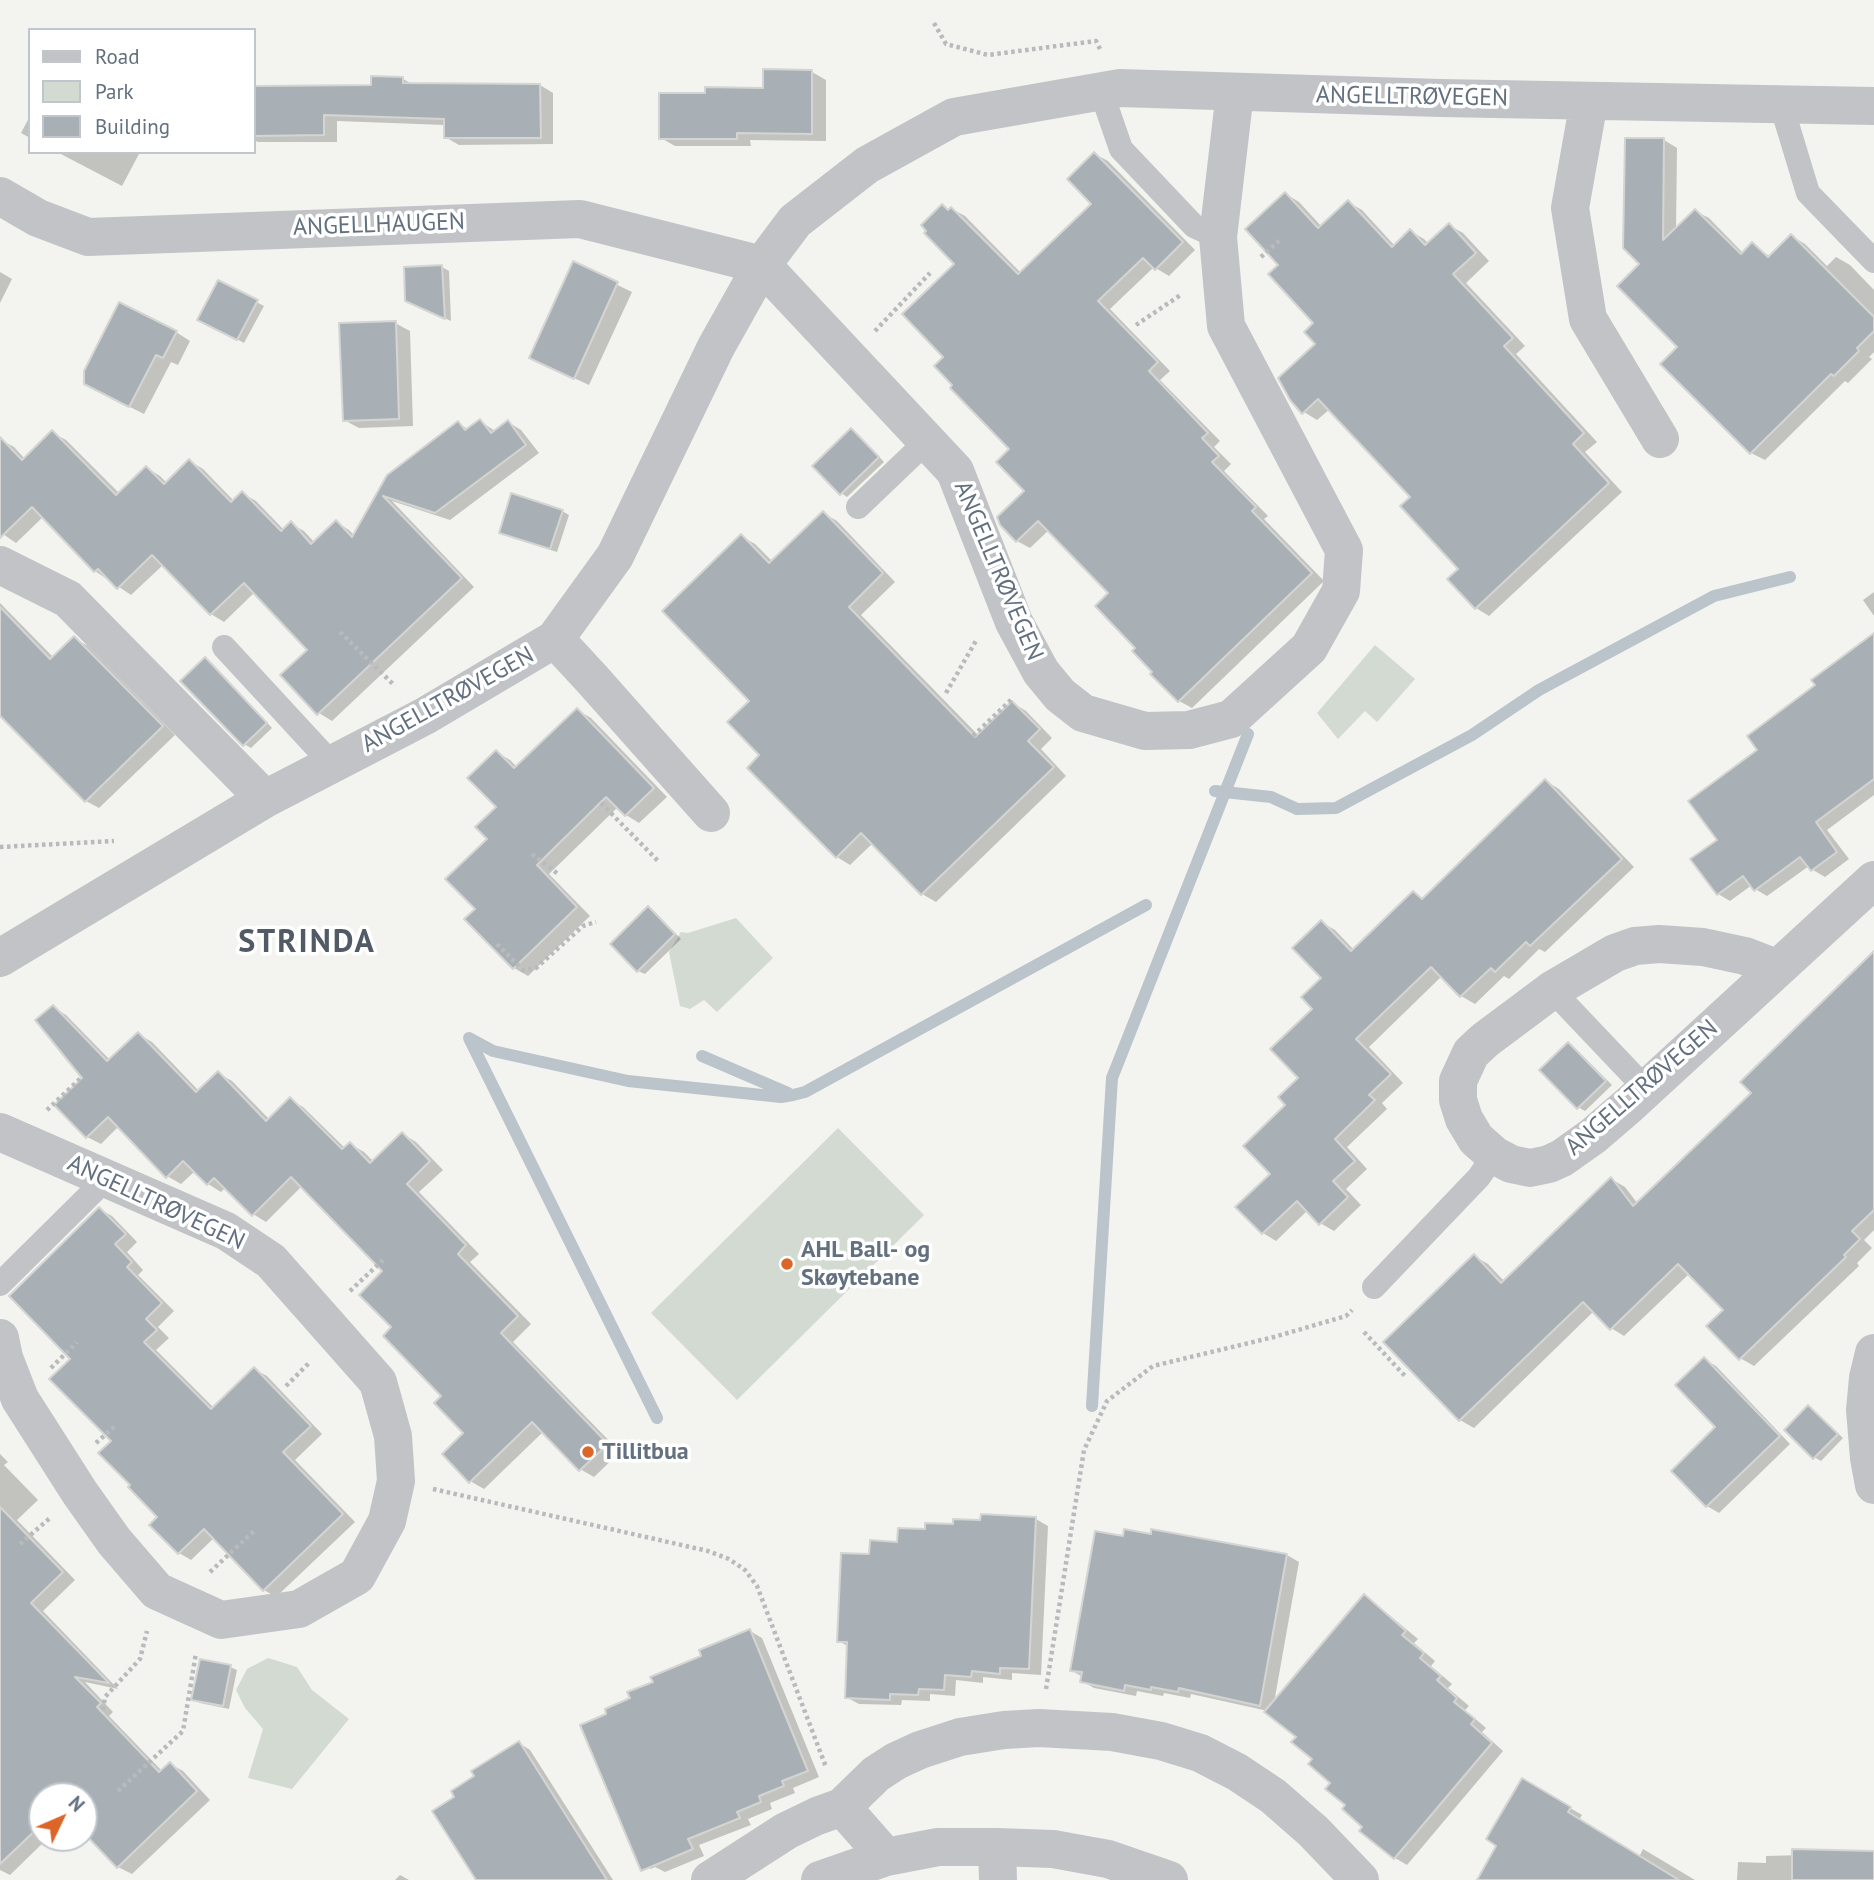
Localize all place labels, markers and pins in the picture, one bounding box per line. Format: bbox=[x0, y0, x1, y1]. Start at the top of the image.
place label: AHL Ball- og Skøytebane bbox=[801, 1236, 930, 1292]
marker: AHL Ball- og Skøytebane bbox=[779, 1256, 795, 1272]
place label: Tillitbua bbox=[602, 1438, 689, 1466]
marker: Tillitbua bbox=[580, 1444, 596, 1460]

